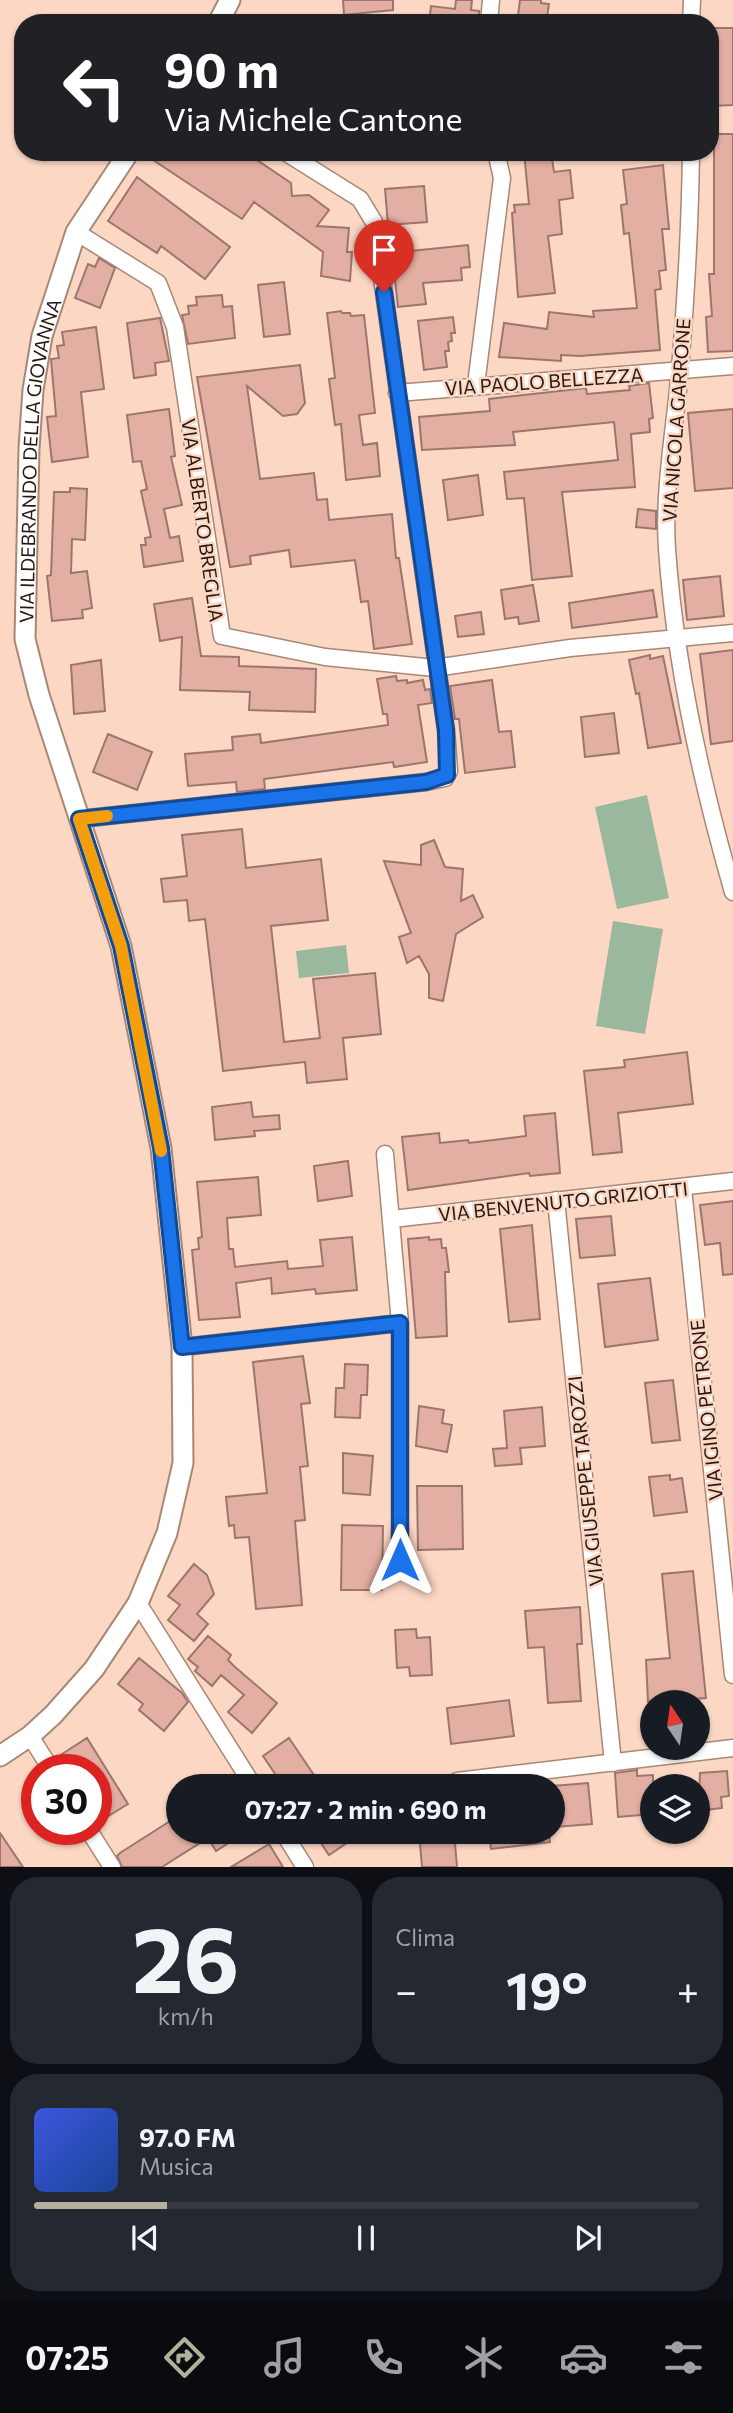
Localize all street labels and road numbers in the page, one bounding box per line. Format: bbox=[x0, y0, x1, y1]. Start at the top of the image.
street label: VIA ILDEBRANDO DELLA GIOVANNA bbox=[14, 295, 65, 623]
street label: VIA NICOLA GARRONE bbox=[657, 317, 695, 523]
street label: VIA PAOLO BELLEZZA bbox=[444, 363, 644, 399]
street label: VIA ALBERTO BREGLIA bbox=[177, 417, 229, 623]
street label: VIA BENVENUTO GRIZIOTTI bbox=[437, 1176, 689, 1226]
street label: VIA IGINO PETRONE bbox=[685, 1318, 727, 1502]
street label: VIA GIUSEPPE TAROZZI bbox=[563, 1375, 607, 1587]

